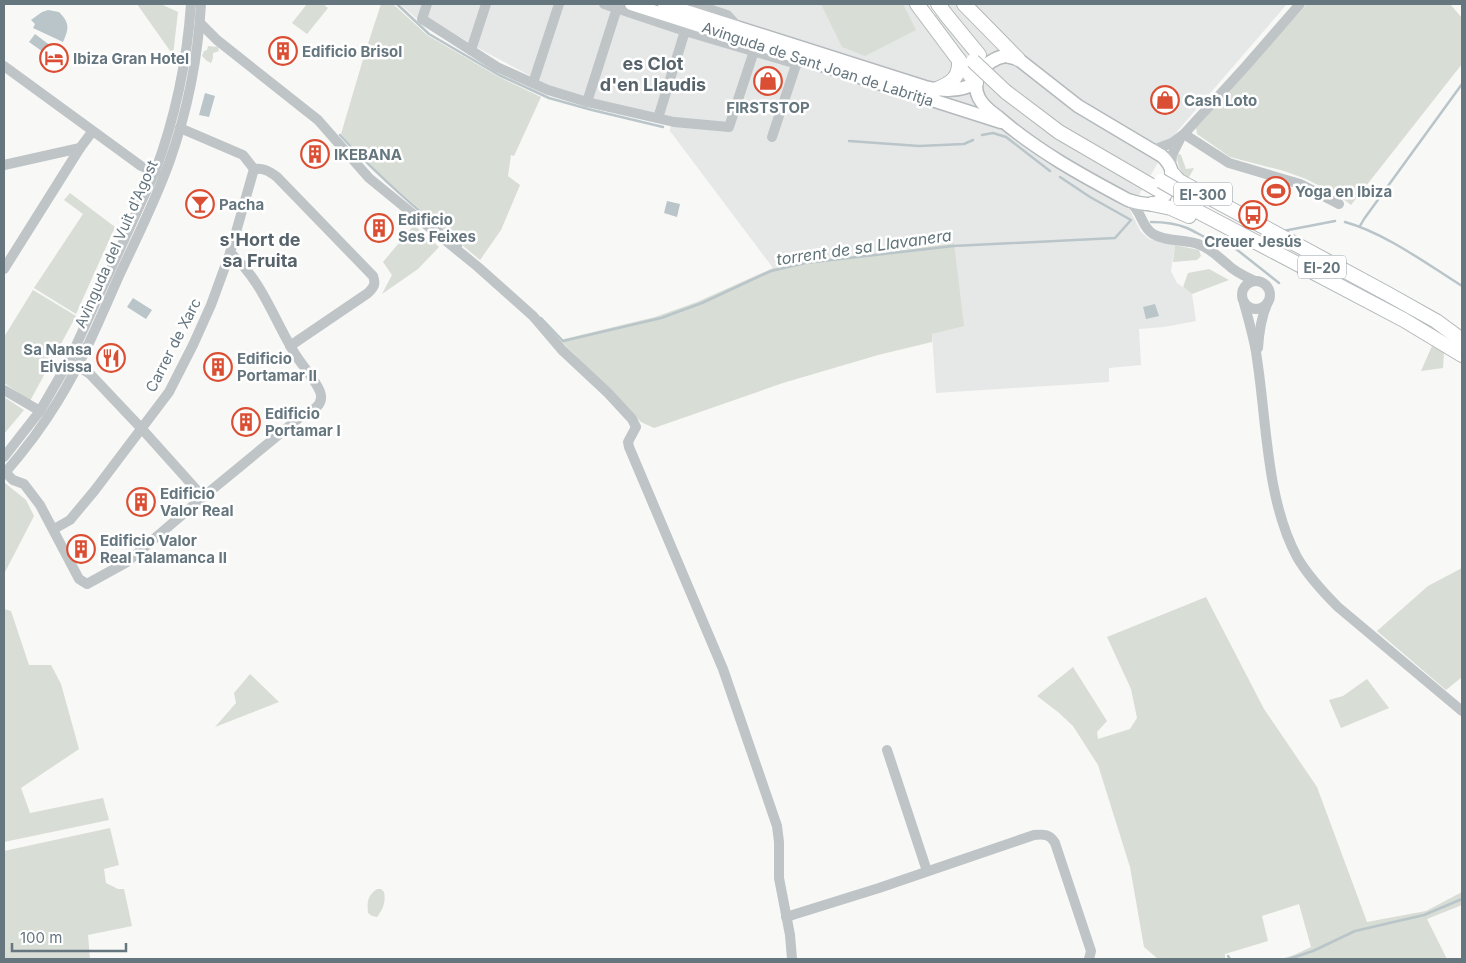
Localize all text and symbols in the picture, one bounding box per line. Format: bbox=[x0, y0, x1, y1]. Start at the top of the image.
street label: Avinguda de Sant Joan de Labritja bbox=[700, 18, 936, 110]
building icon: Edificio Brisol bbox=[268, 36, 298, 66]
place label: Edificio Brisol bbox=[302, 42, 402, 61]
hotel icon: Ibiza Gran Hotel bbox=[39, 43, 69, 73]
place label: Ibiza Gran Hotel bbox=[73, 49, 189, 68]
district label: es Clot d'en Llaudis bbox=[600, 53, 706, 95]
shop icon: FIRSTSTOP bbox=[753, 66, 783, 96]
shop icon: Cash Loto bbox=[1150, 85, 1180, 115]
place label: Cash Loto bbox=[1184, 91, 1257, 110]
place label: FIRSTSTOP bbox=[726, 98, 810, 117]
building icon: IKEBANA bbox=[300, 139, 330, 169]
place label: IKEBANA bbox=[334, 145, 402, 164]
street label: Avinguda del Vuit d'Agost bbox=[70, 157, 162, 331]
sports icon: Yoga en Ibiza bbox=[1261, 176, 1291, 206]
road number: EI-300 bbox=[1174, 182, 1232, 205]
place label: Yoga en Ibiza bbox=[1295, 182, 1392, 201]
bar icon: Pacha bbox=[185, 189, 215, 219]
place label: Pacha bbox=[219, 195, 264, 214]
bus stop icon: Creuer Jesús bbox=[1238, 200, 1268, 230]
place label: Edificio Ses Feixes bbox=[398, 210, 476, 246]
building icon: Edificio Ses Feixes bbox=[364, 213, 394, 243]
water label: torrent de sa Llavanera bbox=[775, 225, 953, 269]
district label: s'Hort de sa Fruita bbox=[219, 229, 301, 271]
place label: Creuer Jesús bbox=[1204, 232, 1302, 251]
road number: EI-20 bbox=[1298, 256, 1346, 278]
street label: Carrer de Xarc bbox=[141, 295, 205, 395]
place label: Sa Nansa Eivissa bbox=[23, 340, 92, 376]
restaurant icon: Sa Nansa Eivissa bbox=[96, 343, 126, 373]
place label: Edificio Portamar II bbox=[237, 349, 317, 385]
building icon: Edificio Portamar II bbox=[203, 352, 233, 382]
place label: Edificio Portamar I bbox=[265, 404, 341, 440]
building icon: Edificio Portamar I bbox=[231, 407, 261, 437]
place label: Edificio Valor Real bbox=[160, 484, 233, 520]
building icon: Edificio Valor Real bbox=[126, 487, 156, 517]
place label: Edificio Valor Real Talamanca II bbox=[100, 531, 227, 567]
building icon: Edificio Valor Real Talamanca II bbox=[66, 534, 96, 564]
scale bar bbox=[12, 920, 126, 952]
text: 100 m bbox=[20, 928, 62, 947]

